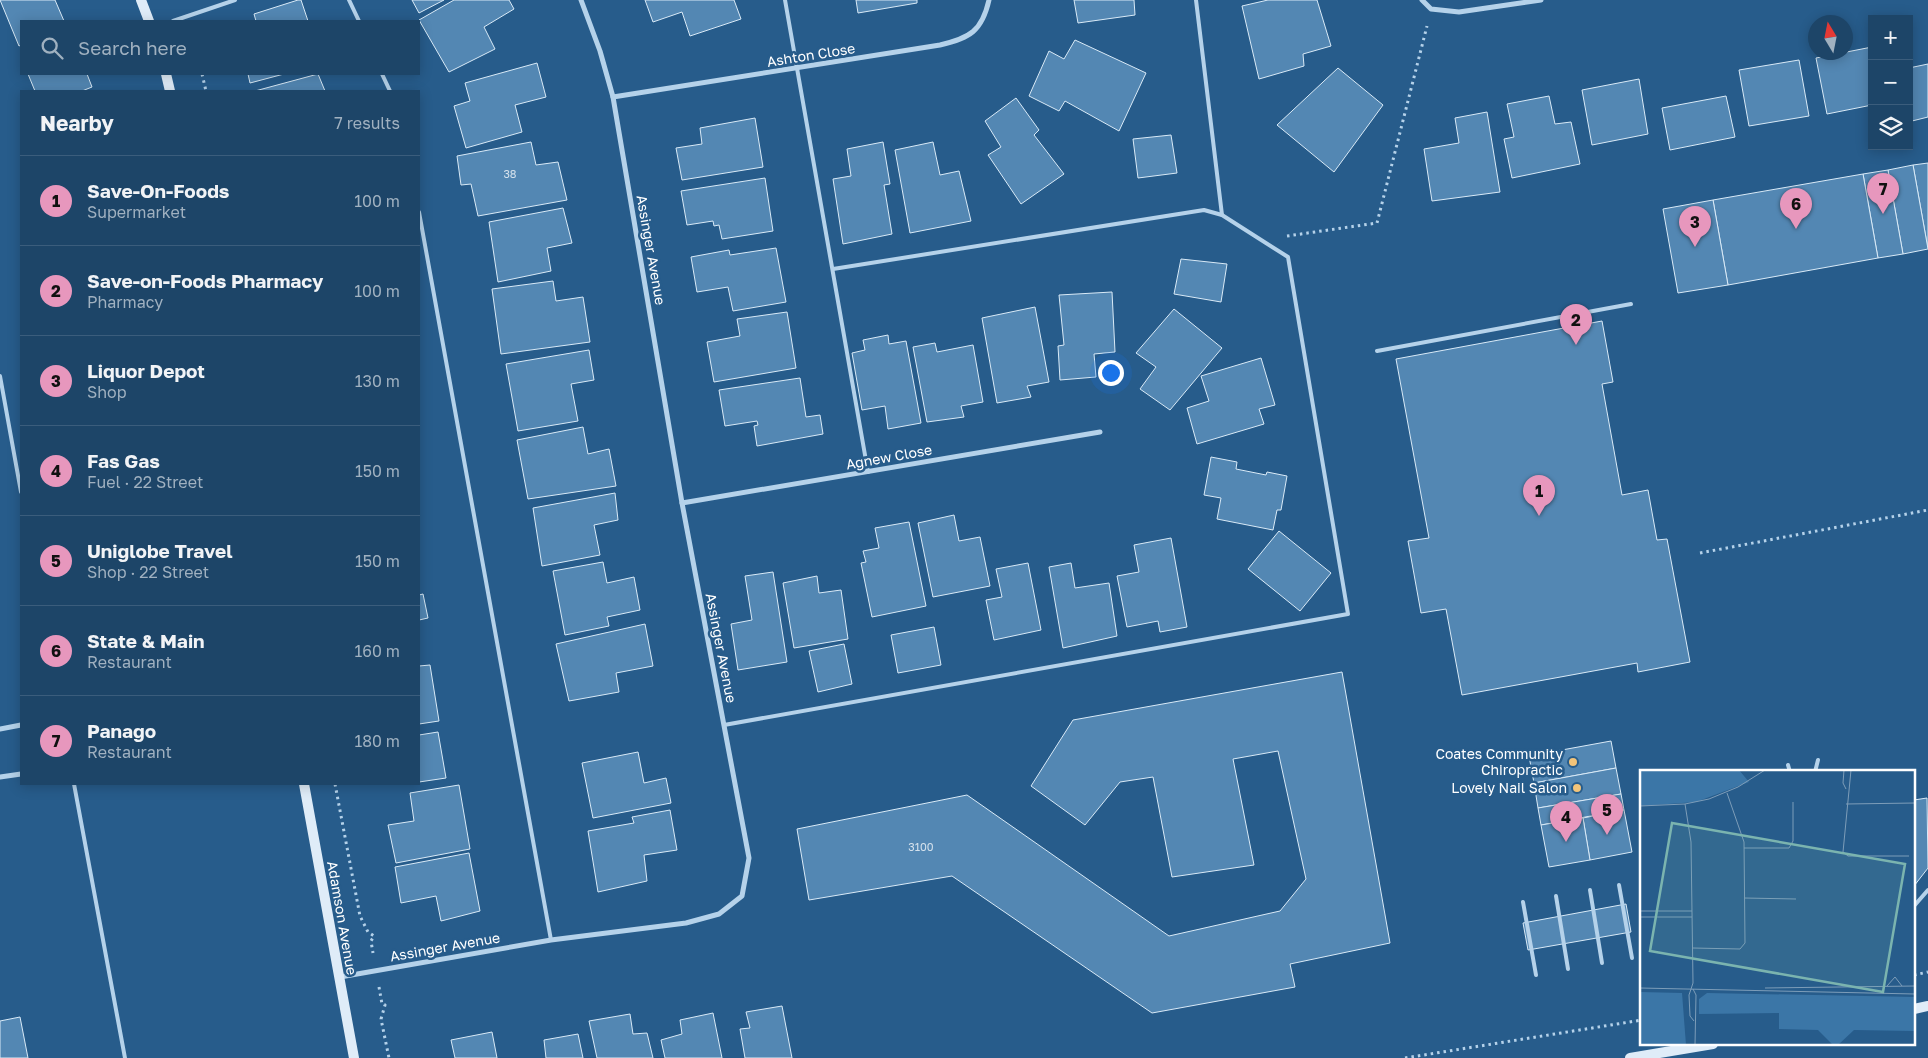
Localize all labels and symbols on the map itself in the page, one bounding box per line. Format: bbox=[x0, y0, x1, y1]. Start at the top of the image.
north arrow bbox=[1808, 15, 1853, 60]
street label: Ashton Close bbox=[766, 39, 856, 70]
house number: 38 bbox=[503, 167, 517, 180]
pin: 7 bbox=[1867, 173, 1899, 214]
pin: 6 bbox=[1780, 188, 1812, 229]
street label: Assinger Avenue bbox=[633, 193, 670, 306]
pin: 3 bbox=[1679, 206, 1711, 247]
pin: 2 bbox=[1560, 304, 1592, 345]
your location bbox=[1098, 360, 1124, 386]
street label: Agnew Close bbox=[845, 441, 933, 472]
pin: 1 bbox=[1523, 475, 1555, 516]
street label: Assinger Avenue bbox=[702, 591, 740, 704]
place label: Coates Community Chiropractic bbox=[1435, 745, 1563, 778]
marker: Coates Community Chiropractic bbox=[1567, 756, 1579, 768]
inset map bbox=[1640, 770, 1916, 1046]
place label: Lovely Nail Salon bbox=[1451, 779, 1567, 796]
marker: Lovely Nail Salon bbox=[1571, 782, 1583, 794]
pin: 5 bbox=[1591, 794, 1623, 835]
pin: 4 bbox=[1550, 801, 1582, 842]
house number: 3100 bbox=[908, 840, 934, 853]
street label: Adamson Avenue bbox=[324, 860, 361, 976]
street label: Assinger Avenue bbox=[388, 928, 501, 965]

